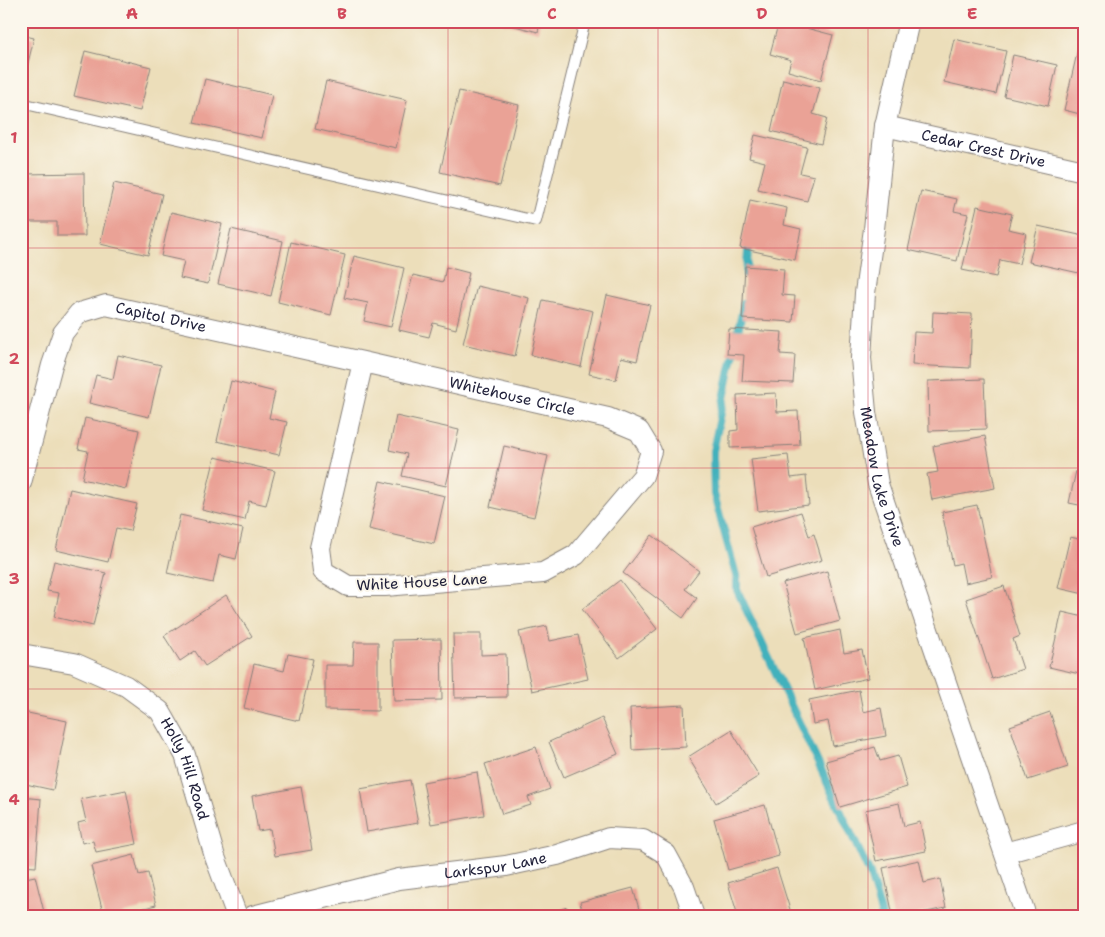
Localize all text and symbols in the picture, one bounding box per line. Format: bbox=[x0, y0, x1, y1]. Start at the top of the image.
text: A bbox=[126, 3, 138, 24]
text: B bbox=[337, 3, 347, 24]
text: C bbox=[547, 3, 557, 24]
text: D bbox=[756, 3, 768, 24]
text: E bbox=[967, 3, 977, 24]
street label: Cedar Crest Drive bbox=[919, 125, 1048, 172]
text: 1 bbox=[10, 127, 18, 148]
street label: Capitol Drive bbox=[114, 297, 208, 337]
text: 2 bbox=[8, 348, 20, 369]
street label: Whitehouse Circle bbox=[447, 372, 577, 420]
street label: Meadow Lake Drive bbox=[855, 405, 909, 550]
text: 3 bbox=[8, 568, 20, 589]
street label: White House Lane bbox=[356, 569, 488, 595]
street label: Holly Hill Road bbox=[156, 714, 214, 823]
text: 4 bbox=[8, 789, 20, 810]
street label: Larkspur Lane bbox=[443, 847, 549, 883]

